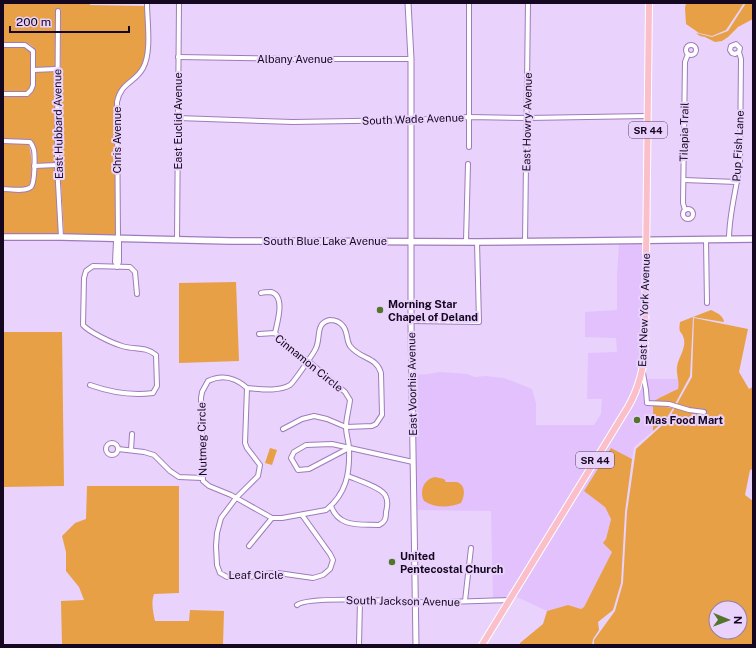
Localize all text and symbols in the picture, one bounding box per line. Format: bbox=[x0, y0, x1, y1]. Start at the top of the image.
scale bar bbox=[10, 8, 129, 34]
text: 200 m bbox=[16, 15, 51, 29]
street label: Albany Avenue bbox=[257, 53, 333, 65]
street label: East Hubbard Avenue bbox=[51, 69, 65, 179]
street label: East Euclid Avenue bbox=[172, 72, 184, 170]
street label: East Howry Avenue bbox=[520, 72, 534, 172]
street label: Tilapia Trail bbox=[677, 102, 691, 162]
street label: Chris Avenue bbox=[111, 107, 123, 173]
street label: Pup Fish Lane bbox=[730, 110, 746, 182]
street label: South Wade Avenue bbox=[362, 111, 464, 127]
road number: SR 44 bbox=[629, 122, 667, 138]
street label: South Blue Lake Avenue bbox=[263, 235, 387, 247]
street label: East New York Avenue bbox=[636, 253, 652, 367]
place label: Morning Star Chapel of Deland bbox=[388, 298, 478, 323]
marker: Morning Star Chapel of Deland bbox=[375, 305, 385, 315]
street label: Cinnamon Circle bbox=[273, 332, 345, 394]
street label: East Voorhis Avenue bbox=[405, 332, 419, 436]
street label: Nutmeg Circle bbox=[195, 402, 209, 476]
place label: Mas Food Mart bbox=[645, 414, 724, 426]
marker: Mas Food Mart bbox=[632, 415, 642, 425]
road number: SR 44 bbox=[576, 452, 614, 468]
place label: United Pentecostal Church bbox=[400, 550, 503, 575]
marker: United Pentecostal Church bbox=[387, 557, 397, 567]
street label: Leaf Circle bbox=[228, 569, 284, 581]
street label: South Jackson Avenue bbox=[346, 594, 460, 608]
north arrow bbox=[708, 600, 748, 640]
text: N bbox=[732, 616, 744, 625]

